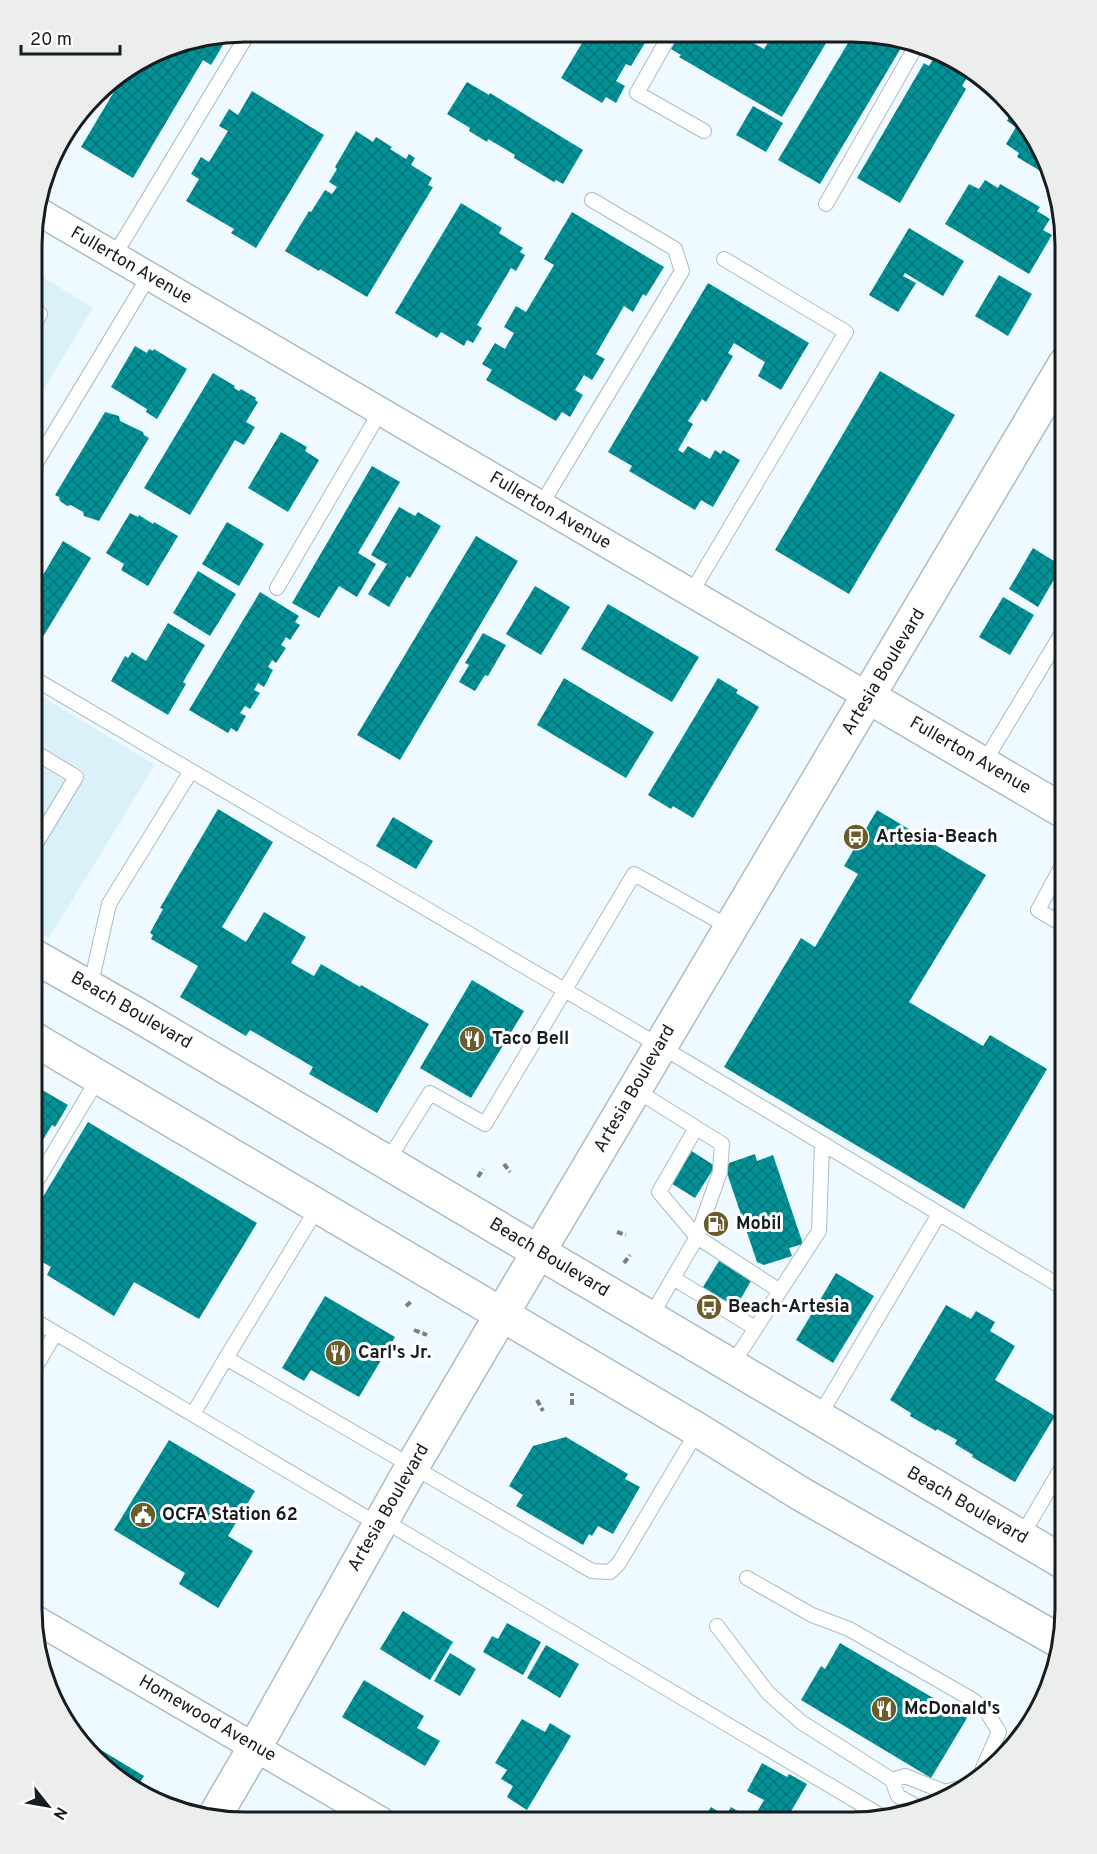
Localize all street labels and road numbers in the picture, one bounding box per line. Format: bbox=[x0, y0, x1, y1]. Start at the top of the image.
street label: Fullerton Avenue bbox=[66, 222, 196, 310]
street label: Fullerton Avenue bbox=[485, 467, 615, 555]
street label: Artesia Boulevard bbox=[837, 604, 931, 740]
street label: Fullerton Avenue bbox=[905, 712, 1035, 800]
street label: Beach Boulevard bbox=[66, 967, 196, 1055]
street label: Artesia Boulevard bbox=[589, 1021, 681, 1157]
street label: Beach Boulevard bbox=[485, 1213, 613, 1303]
street label: Artesia Boulevard bbox=[343, 1440, 435, 1576]
street label: Beach Boulevard bbox=[902, 1462, 1032, 1550]
street label: Homewood Avenue bbox=[134, 1670, 280, 1768]

